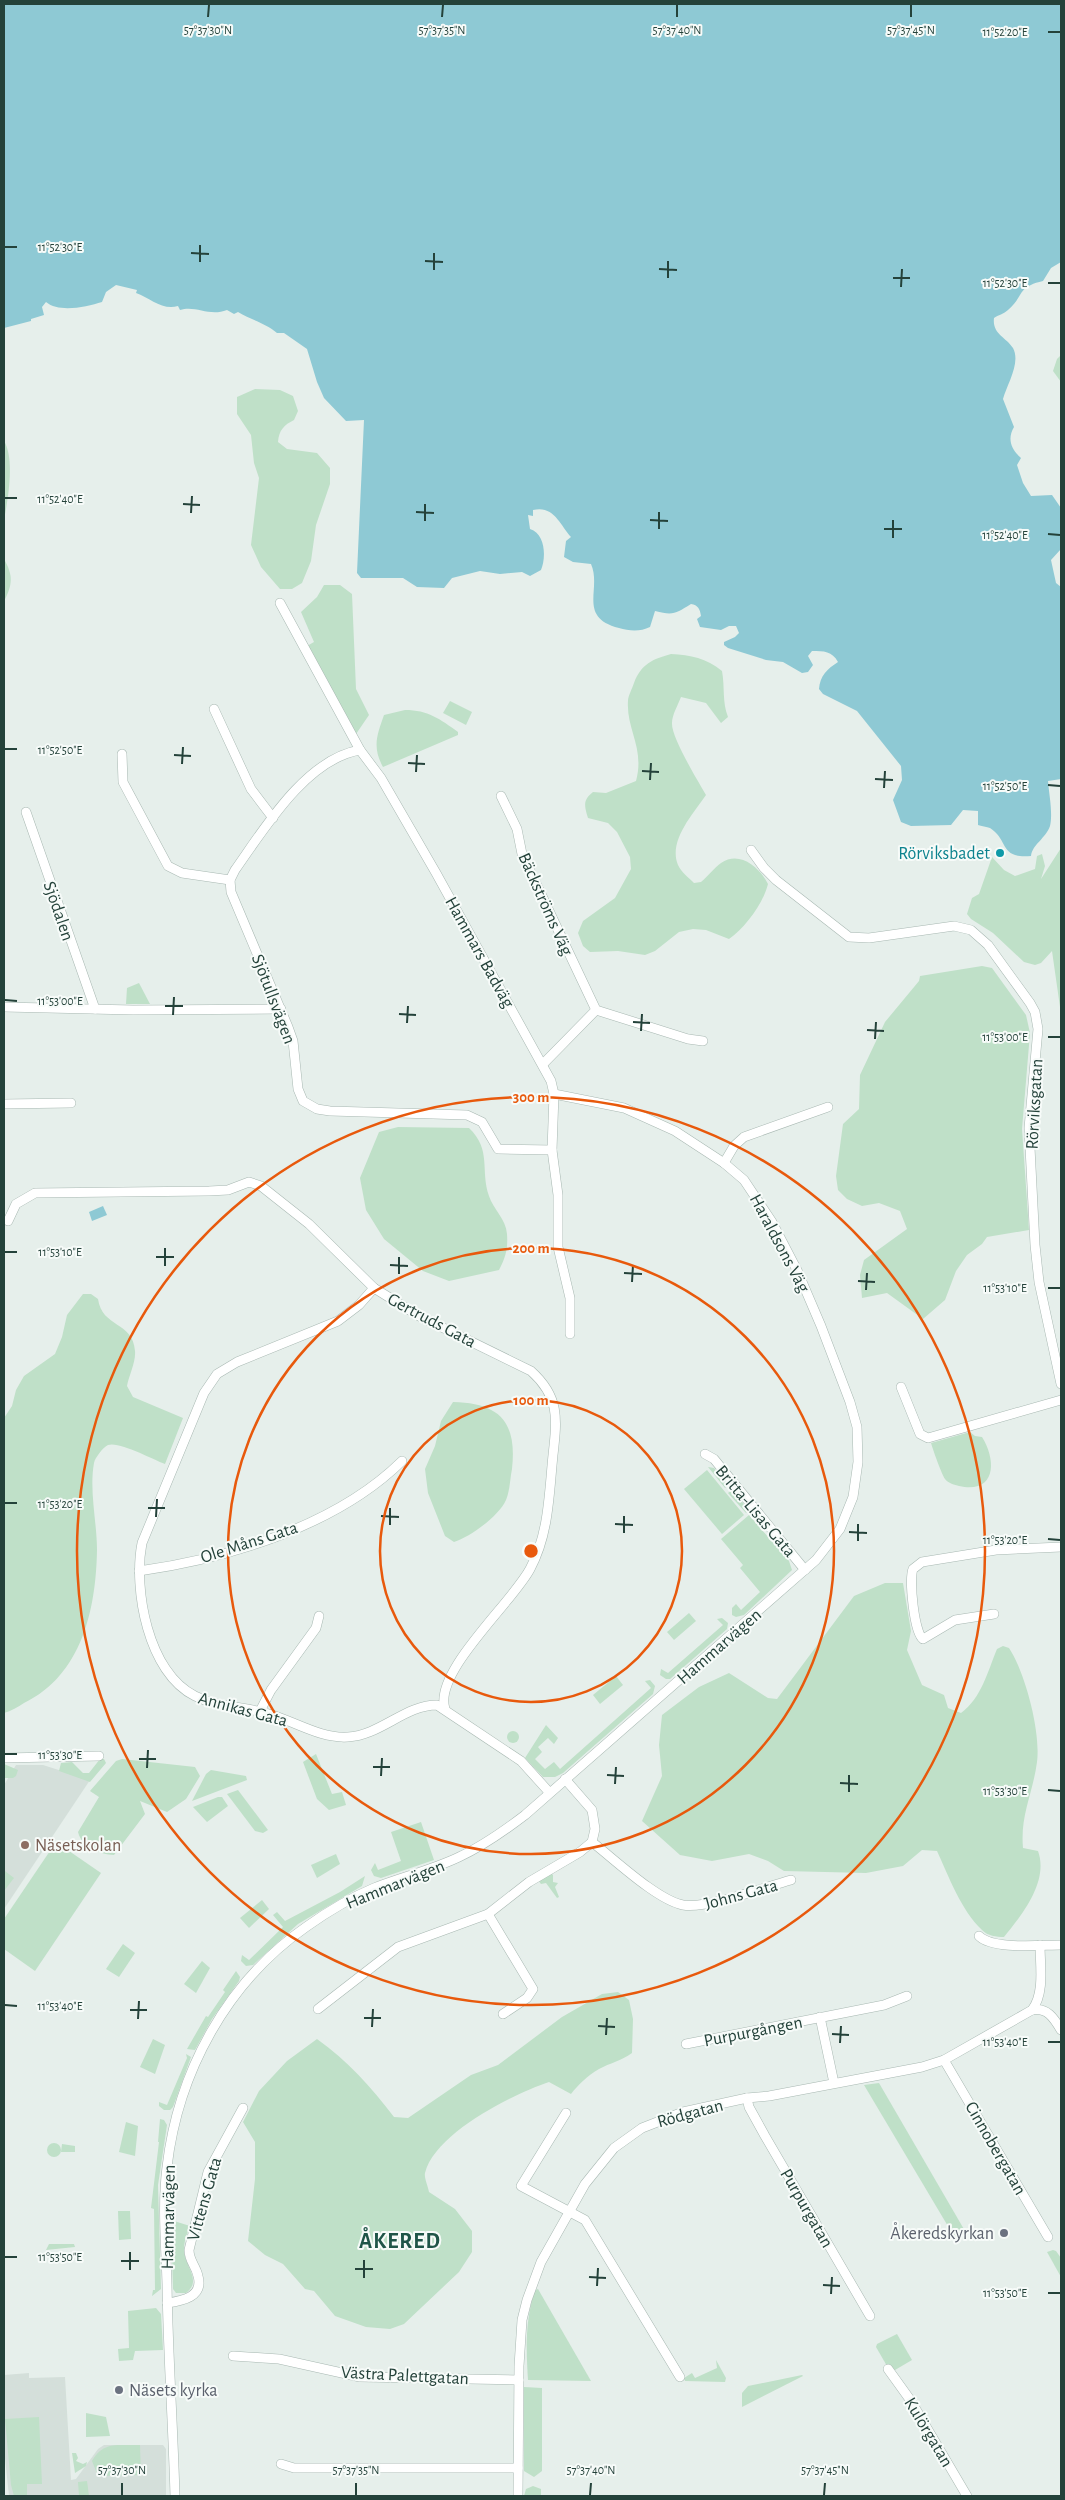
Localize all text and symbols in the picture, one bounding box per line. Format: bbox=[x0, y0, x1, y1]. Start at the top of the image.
text: 57°37'30"N bbox=[184, 24, 232, 36]
text: 57°37'35"N bbox=[419, 24, 466, 36]
text: 57°37'40"N bbox=[652, 24, 702, 36]
text: 57°37'45"N bbox=[887, 24, 935, 36]
text: 11°52'20"E bbox=[982, 26, 1028, 38]
text: 11°52'30"E bbox=[38, 241, 83, 253]
text: 11°52'30"E bbox=[983, 277, 1028, 289]
text: 11°52'40"E bbox=[37, 493, 83, 505]
text: 11°52'40"E bbox=[982, 529, 1028, 541]
text: 11°52'50"E bbox=[38, 744, 83, 756]
text: 11°52'50"E bbox=[983, 780, 1028, 792]
place label: Rörviksbadet bbox=[898, 845, 990, 863]
marker: Rörviksbadet bbox=[994, 847, 1006, 859]
street label: Bäckströms Väg bbox=[514, 850, 576, 959]
street label: Sjödalen bbox=[40, 879, 77, 943]
street label: Hammars Badväg bbox=[441, 894, 517, 1011]
street label: Sjötullsvägen bbox=[248, 952, 298, 1047]
text: 11°53'00"E bbox=[37, 995, 83, 1007]
text: 11°53'00"E bbox=[982, 1031, 1028, 1043]
street label: Rörviksgatan bbox=[1024, 1058, 1046, 1150]
text: 300 m bbox=[513, 1090, 549, 1105]
street label: Haraldsons Väg bbox=[746, 1191, 813, 1296]
text: 200 m bbox=[512, 1241, 550, 1256]
text: 11°53'10"E bbox=[38, 1246, 82, 1258]
text: 11°53'10"E bbox=[983, 1282, 1027, 1294]
street label: Gertruds Gata bbox=[384, 1290, 479, 1352]
text: 100 m bbox=[513, 1393, 549, 1408]
street label: Britta-Lisas Gata bbox=[712, 1462, 799, 1561]
text: 11°53'20"E bbox=[38, 1498, 83, 1510]
street label: Ole Måns Gata bbox=[198, 1519, 300, 1567]
text: 11°53'20"E bbox=[983, 1534, 1028, 1546]
centre of rings bbox=[522, 1542, 540, 1560]
street label: Hammarvägen bbox=[674, 1606, 765, 1688]
street label: Annikas Gata bbox=[196, 1689, 289, 1731]
text: 11°53'30"E bbox=[38, 1749, 82, 1761]
text: 11°53'30"E bbox=[983, 1785, 1027, 1797]
place label: Näsetskolan bbox=[35, 1837, 121, 1855]
marker: Näsetskolan bbox=[19, 1839, 31, 1851]
street label: Hammarvägen bbox=[343, 1857, 447, 1913]
street label: Johns Gata bbox=[703, 1877, 780, 1913]
text: 11°53'40"E bbox=[38, 2000, 83, 2012]
street label: Purpurgången bbox=[702, 2014, 804, 2050]
text: 11°53'40"E bbox=[983, 2036, 1028, 2048]
street label: Rödgatan bbox=[655, 2097, 725, 2131]
street label: Cinnobergatan bbox=[961, 2099, 1029, 2198]
street label: Vittens Gata bbox=[184, 2155, 225, 2243]
street label: Hammarvägen bbox=[159, 2164, 179, 2270]
street label: Purpurgatan bbox=[776, 2166, 836, 2251]
place label: Åkeredskyrkan bbox=[890, 2222, 994, 2243]
district label: ÅKERED bbox=[359, 2226, 441, 2252]
marker: Åkeredskyrkan bbox=[998, 2227, 1010, 2239]
text: 11°53'50"E bbox=[38, 2251, 82, 2263]
text: 11°53'50"E bbox=[983, 2287, 1027, 2299]
street label: Västra Palettgatan bbox=[341, 2364, 469, 2388]
place label: Näsets kyrka bbox=[129, 2382, 217, 2400]
marker: Näsets kyrka bbox=[113, 2384, 125, 2396]
street label: Kulörgatan bbox=[900, 2395, 956, 2470]
text: 57°37'30"N bbox=[98, 2464, 146, 2476]
text: 57°37'35"N bbox=[333, 2464, 380, 2476]
text: 57°37'40"N bbox=[566, 2464, 616, 2476]
text: 57°37'45"N bbox=[801, 2464, 849, 2476]

